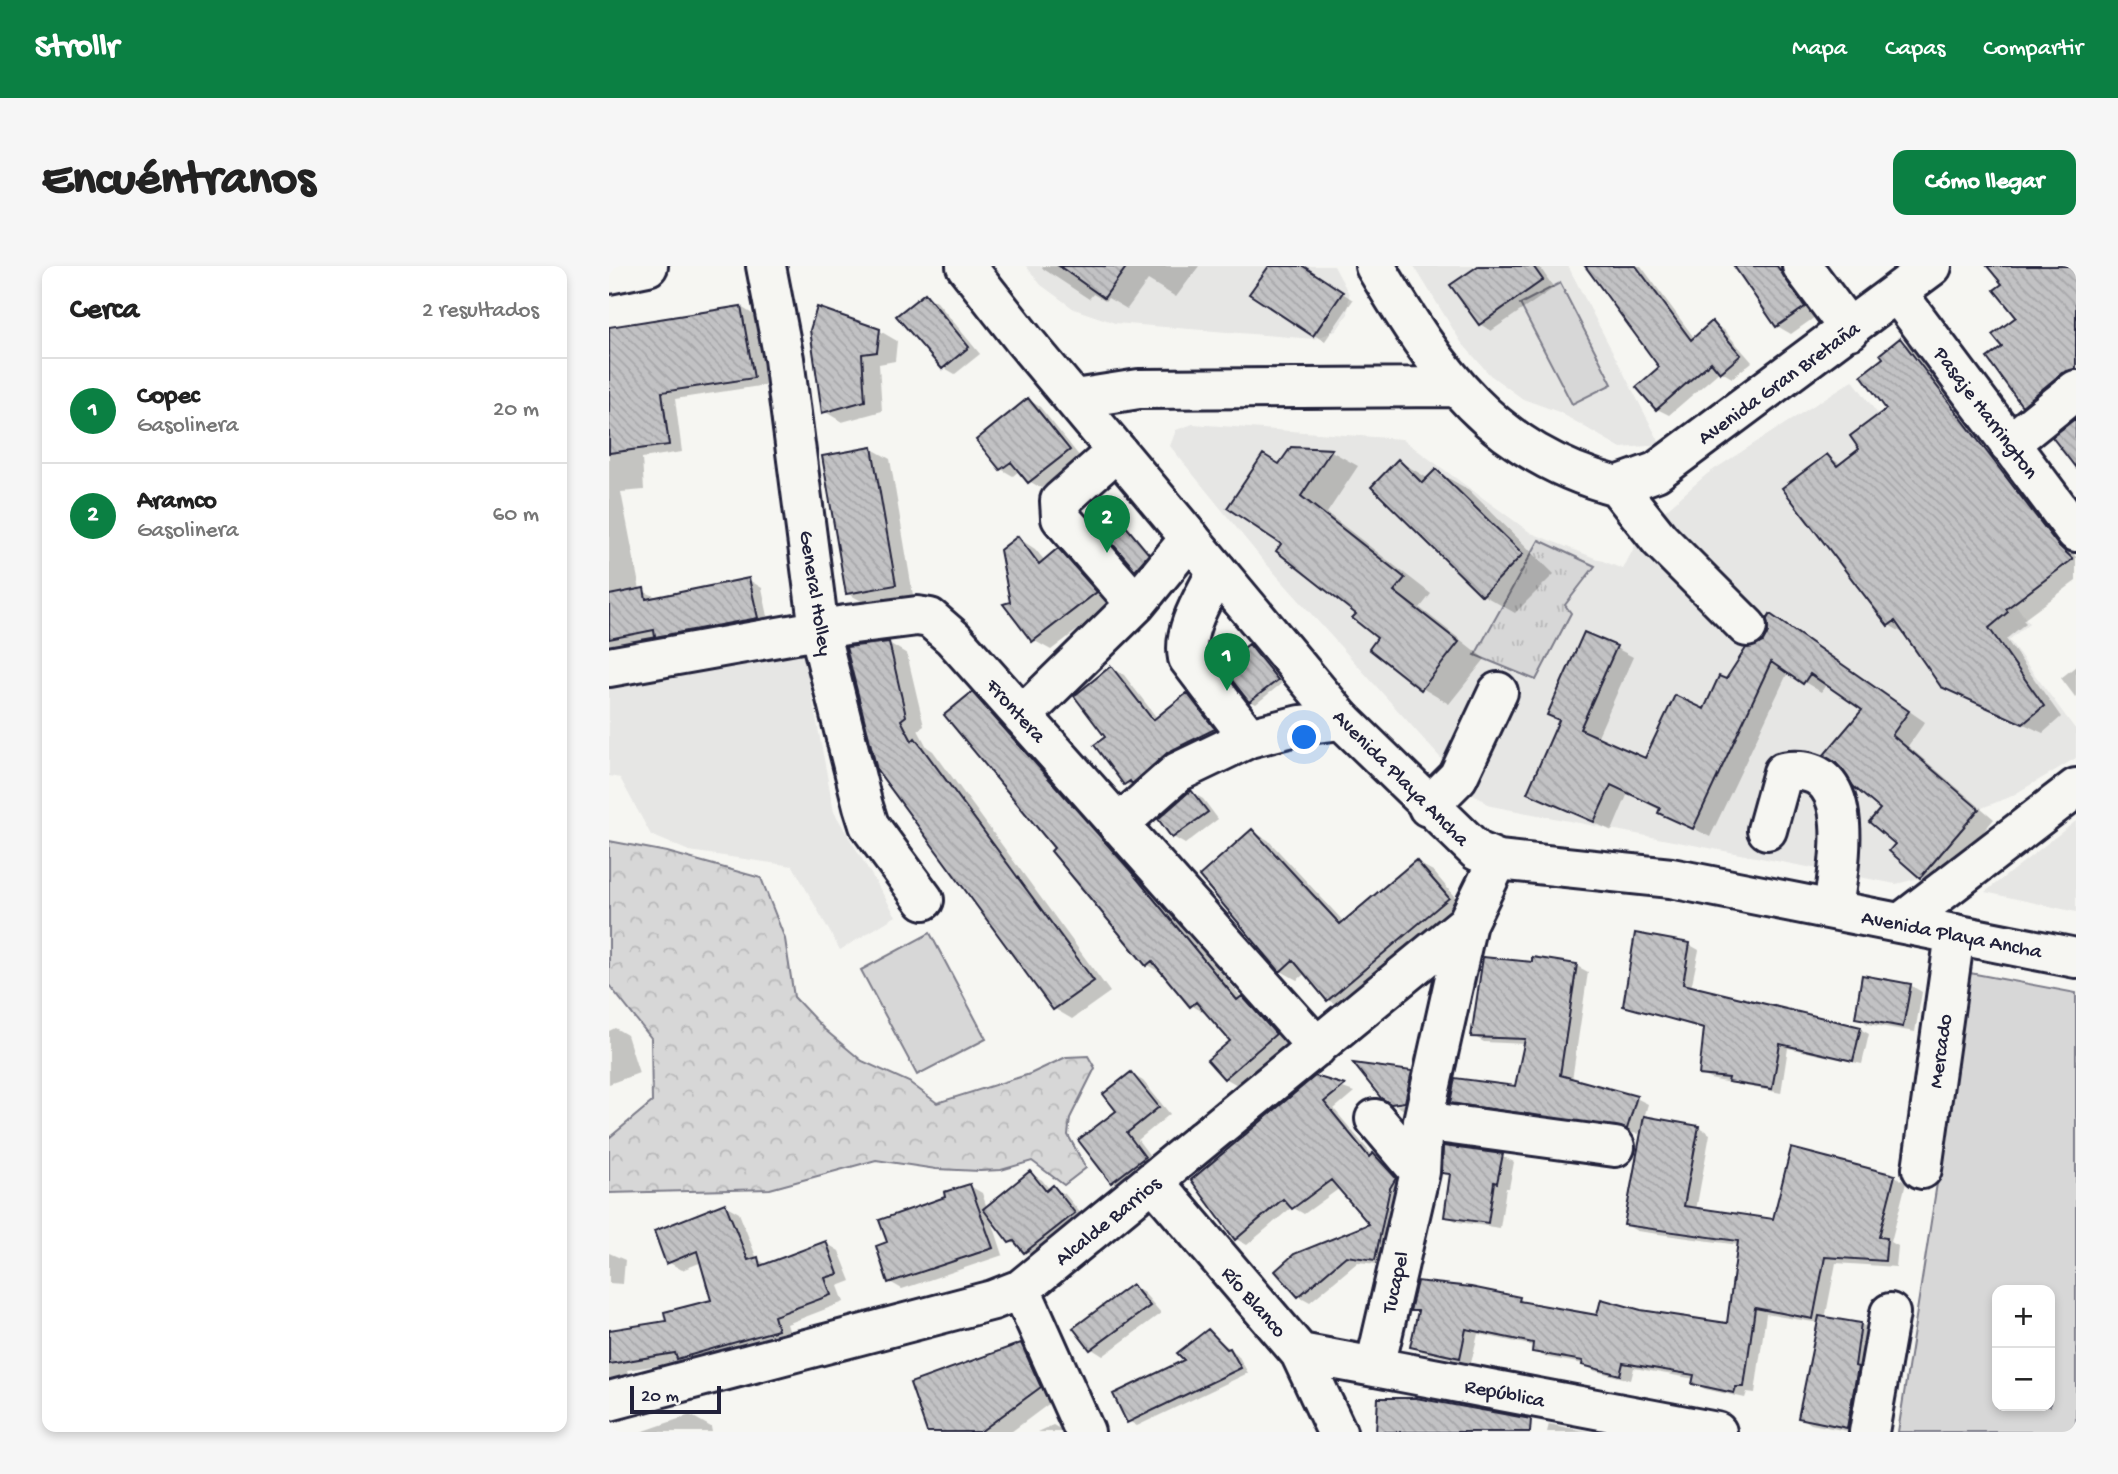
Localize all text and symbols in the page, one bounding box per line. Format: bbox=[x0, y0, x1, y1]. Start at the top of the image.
text: Strollr bbox=[35, 30, 119, 68]
text: Mapa bbox=[1792, 35, 1847, 64]
text: Capas bbox=[1885, 35, 1945, 64]
text: Compartir bbox=[1983, 35, 2083, 64]
button: Cómo llegar bbox=[1893, 150, 2076, 215]
text: Encuéntranos bbox=[42, 153, 315, 211]
text: Cerca bbox=[70, 294, 139, 329]
text: 2 resultados bbox=[422, 298, 539, 325]
street label: Avenida Gran Bretaña bbox=[1694, 317, 1867, 452]
street label: Pasaje Harrington bbox=[1926, 342, 2042, 485]
text: Copec bbox=[137, 382, 200, 413]
text: 1 bbox=[88, 397, 98, 424]
text: 20 m bbox=[493, 397, 539, 424]
text: Gasolinera bbox=[137, 413, 238, 440]
text: Aramco bbox=[137, 487, 217, 518]
pin: 2 bbox=[1084, 495, 1130, 553]
text: 2 bbox=[87, 502, 99, 529]
text: 60 m bbox=[493, 502, 539, 529]
text: Gasolinera bbox=[137, 518, 238, 545]
street label: General Holley bbox=[791, 529, 836, 658]
pin: 1 bbox=[1204, 633, 1250, 691]
street label: Frontera bbox=[978, 674, 1051, 751]
street label: Avenida Playa Ancha bbox=[1326, 706, 1474, 854]
your location bbox=[1287, 720, 1321, 754]
street label: Avenida Playa Ancha bbox=[1859, 907, 2045, 966]
street label: Mercado bbox=[1925, 1013, 1960, 1090]
street label: Alcalde Barrios bbox=[1051, 1172, 1168, 1273]
street label: Tucapel bbox=[1378, 1250, 1417, 1317]
street label: Río Blanco bbox=[1215, 1262, 1290, 1344]
map controls bbox=[1992, 1285, 2055, 1411]
button: + bbox=[1992, 1285, 2055, 1348]
button: − bbox=[1992, 1348, 2055, 1411]
street label: República bbox=[1462, 1375, 1548, 1416]
scale bar bbox=[630, 1383, 721, 1415]
text: 20 m bbox=[641, 1386, 679, 1409]

